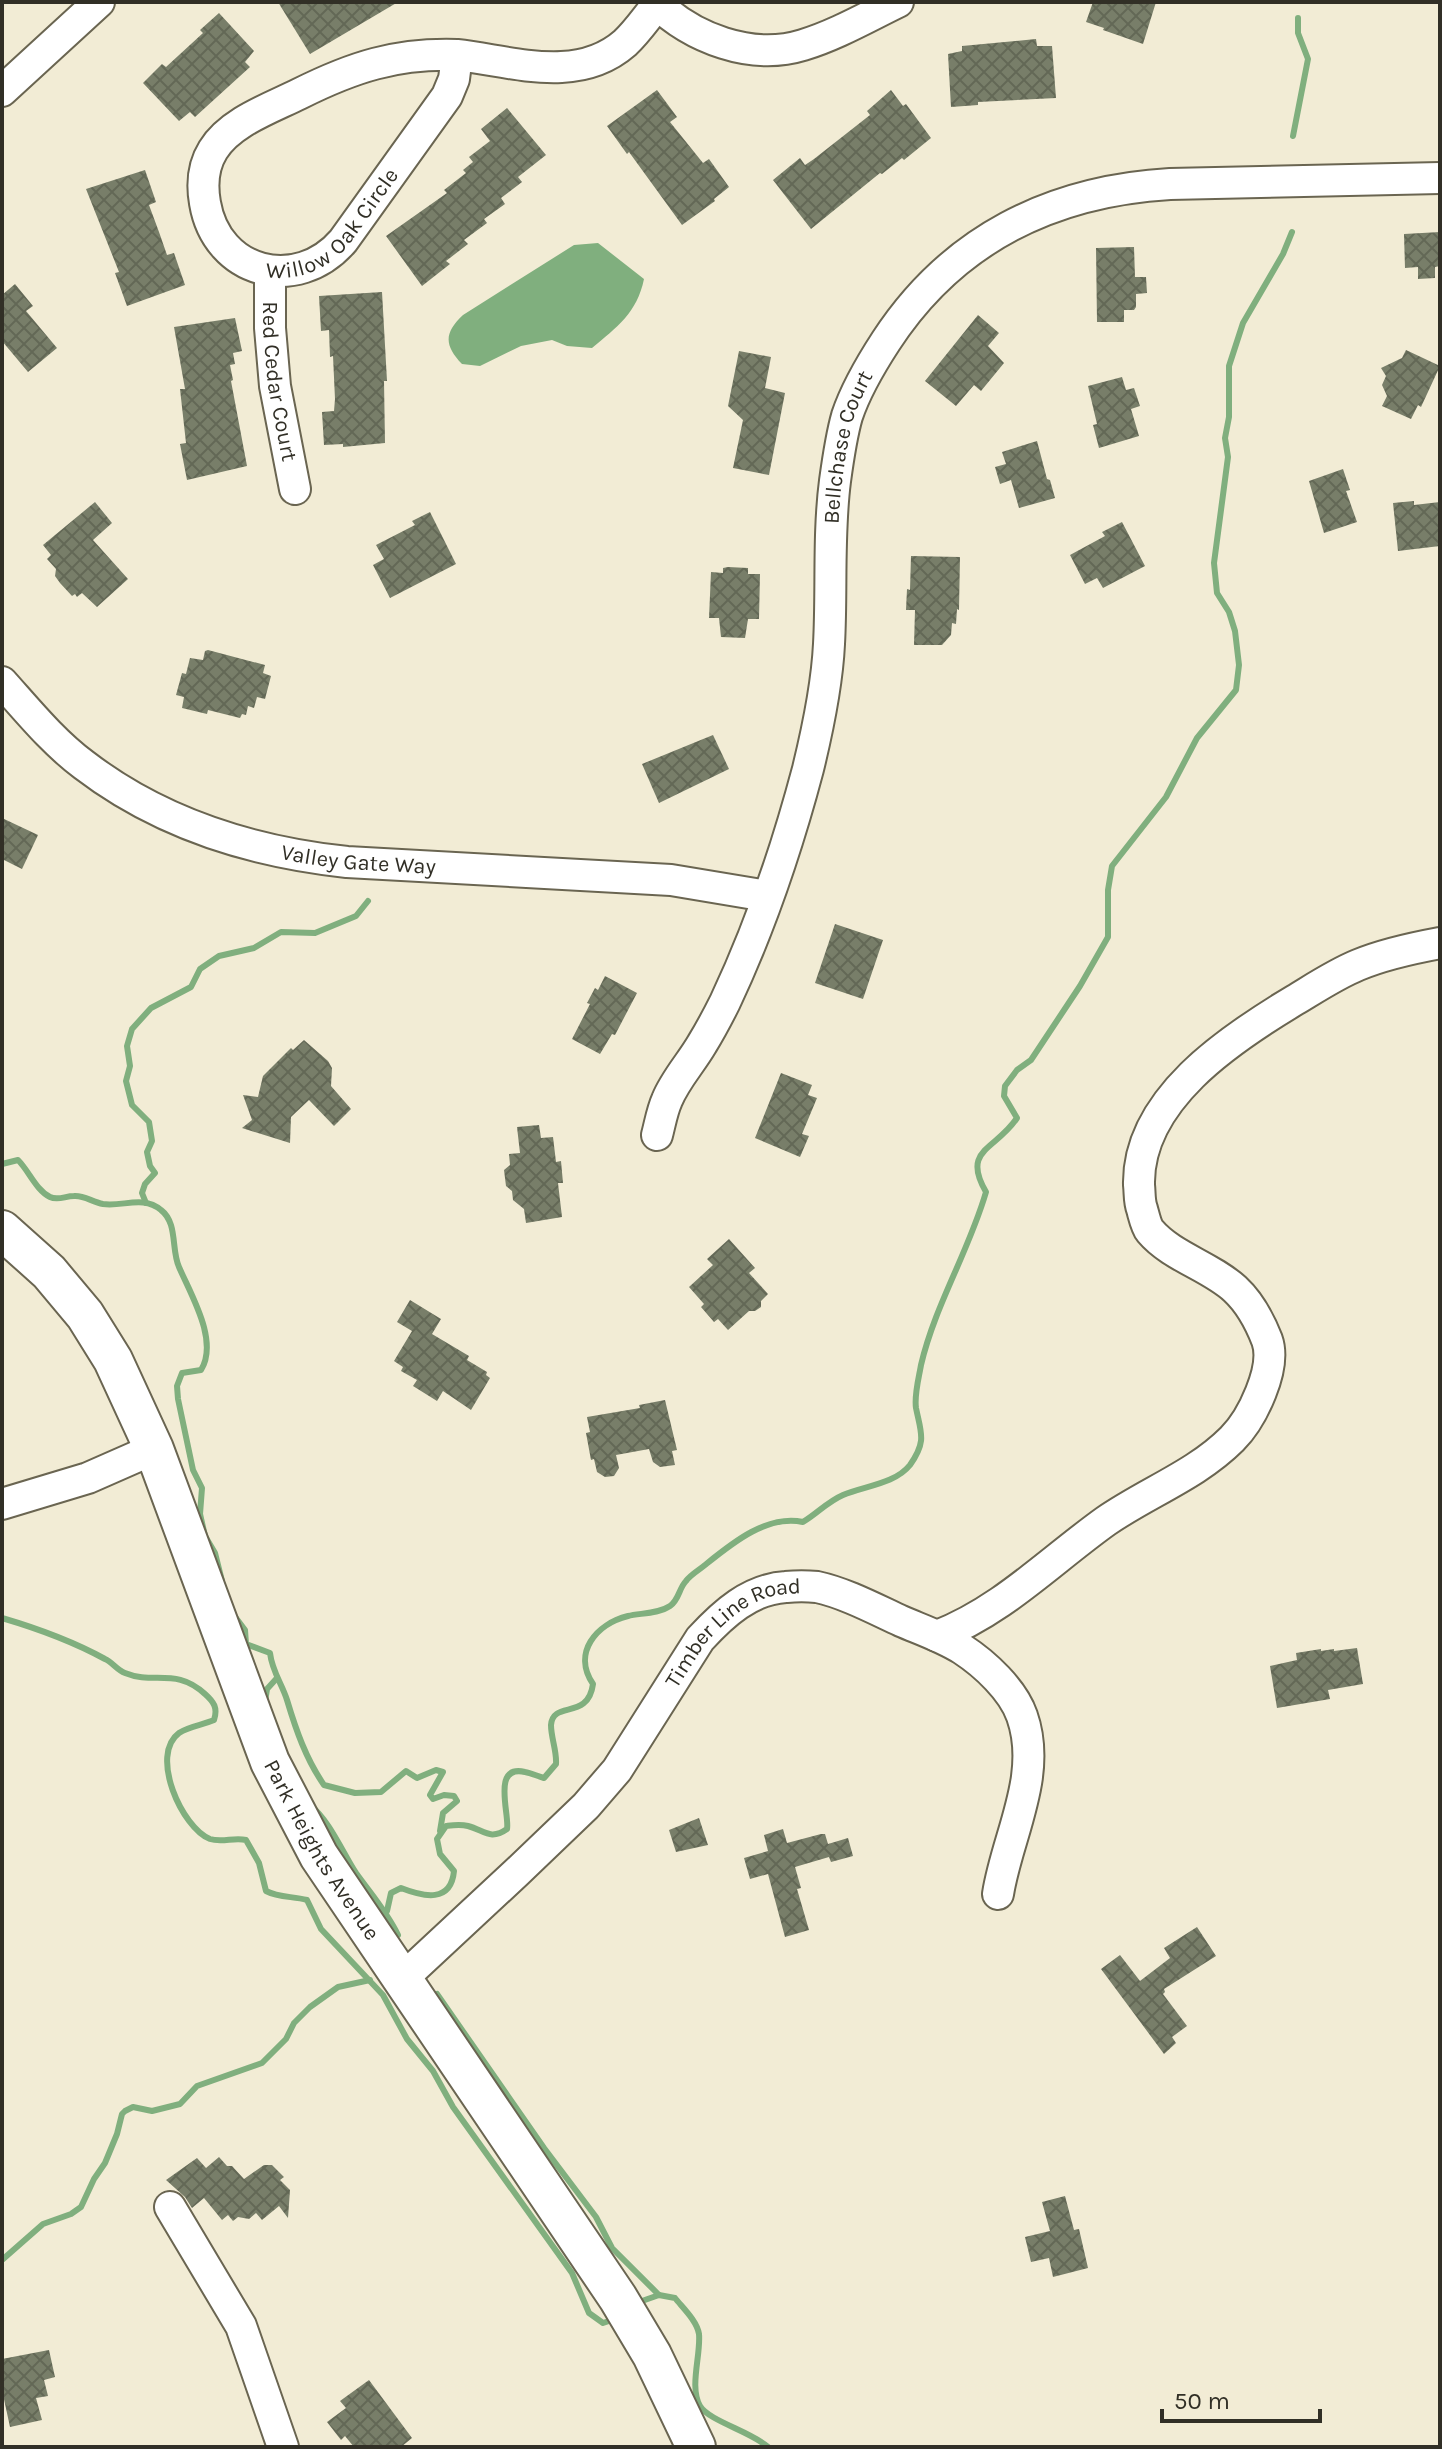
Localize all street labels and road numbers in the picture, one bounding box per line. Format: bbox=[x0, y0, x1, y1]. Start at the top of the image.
street label: Willow Oak Circle bbox=[265, 163, 404, 284]
street label: Red Cedar Court bbox=[257, 301, 302, 464]
street label: Bellchase Court bbox=[818, 366, 878, 524]
street label: Valley Gate Way bbox=[279, 839, 437, 880]
street label: Timber Line Road bbox=[660, 1573, 801, 1693]
street label: Park Heights Avenue bbox=[258, 1755, 385, 1945]

